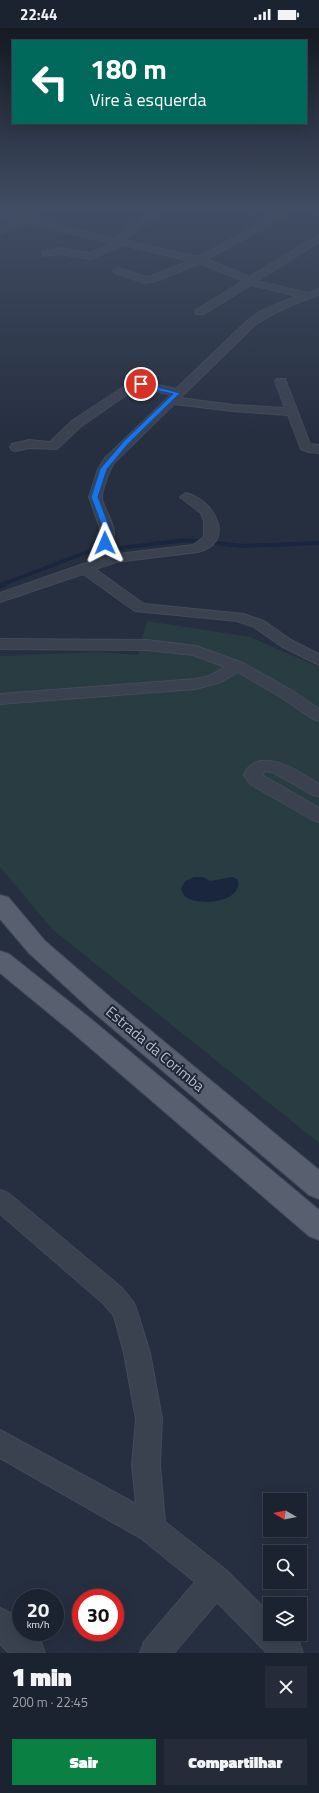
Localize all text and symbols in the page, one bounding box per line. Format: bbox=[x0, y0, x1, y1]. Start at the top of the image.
text: 22:44 bbox=[20, 3, 57, 26]
text: 180 m bbox=[90, 47, 167, 90]
icon: left bbox=[24, 56, 76, 108]
text: Vire à esquerda bbox=[90, 86, 207, 113]
pin bbox=[124, 367, 158, 401]
icon: arrive bbox=[130, 373, 152, 395]
position arrow bbox=[84, 522, 126, 564]
street label: Estrada da Corimba bbox=[101, 1000, 210, 1097]
north arrow bbox=[263, 1493, 307, 1537]
map controls bbox=[263, 1493, 307, 1641]
button: search bbox=[263, 1545, 307, 1589]
speed limit sign: 30 bbox=[72, 1589, 124, 1641]
text: 20 bbox=[27, 1594, 49, 1625]
button: layers bbox=[263, 1597, 307, 1641]
text: km/h bbox=[27, 1617, 49, 1632]
text: 1 min bbox=[12, 1659, 72, 1695]
button: close bbox=[265, 1666, 307, 1708]
text: 200 m · 22:45 bbox=[12, 1692, 88, 1712]
button: Sair bbox=[12, 1739, 156, 1785]
button: Compartilhar bbox=[164, 1739, 307, 1785]

